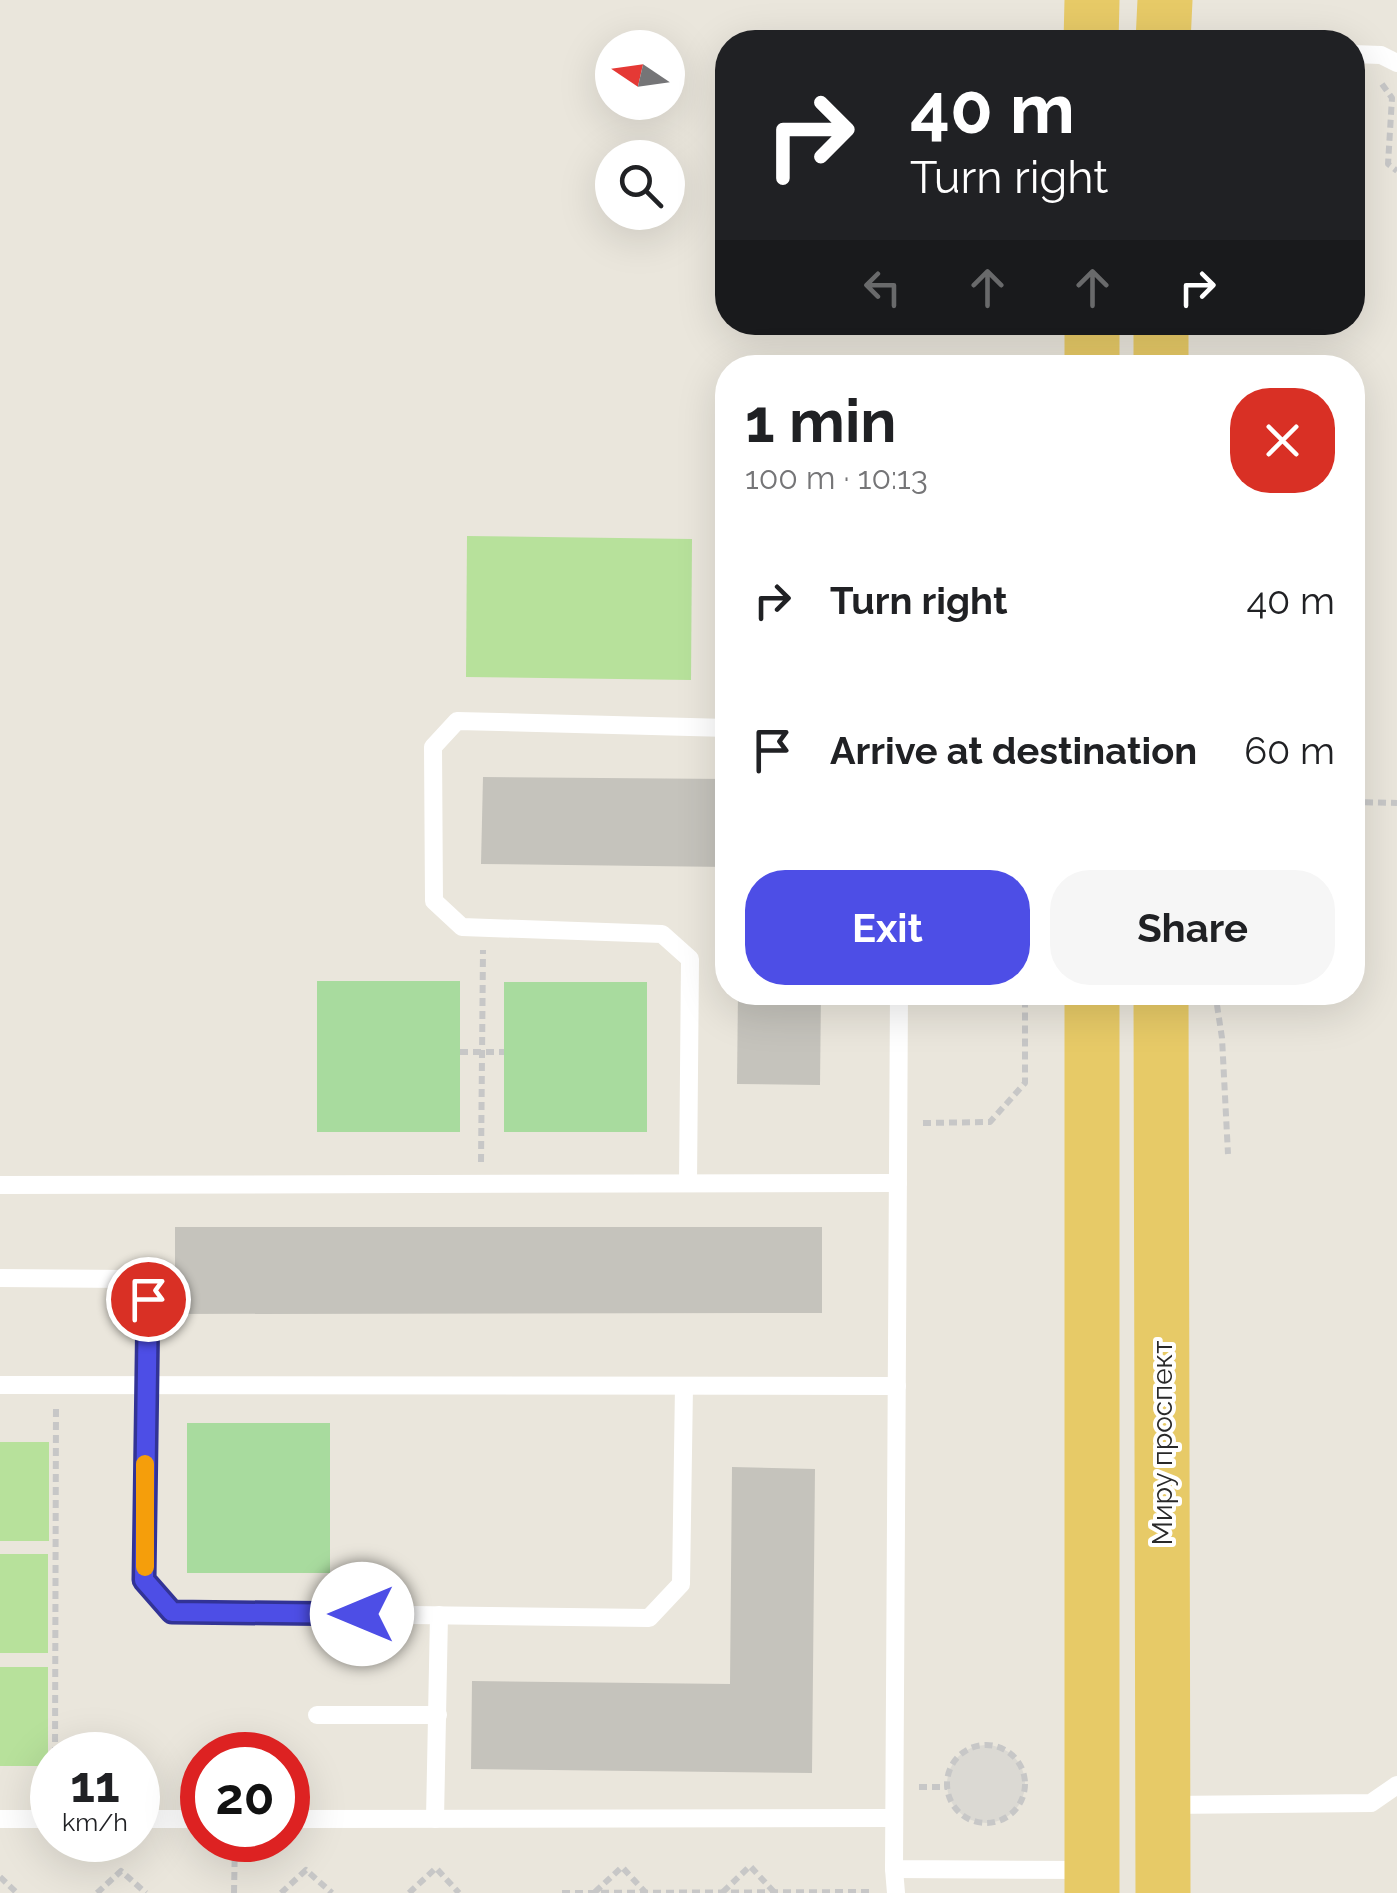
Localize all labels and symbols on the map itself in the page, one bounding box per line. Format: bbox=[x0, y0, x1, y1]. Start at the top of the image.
north arrow bbox=[595, 30, 685, 120]
pin bbox=[106, 1257, 191, 1342]
street label: Миру проспект bbox=[1146, 1341, 1179, 1546]
position arrow bbox=[310, 1562, 414, 1666]
speed limit sign: 20 bbox=[180, 1732, 310, 1862]

